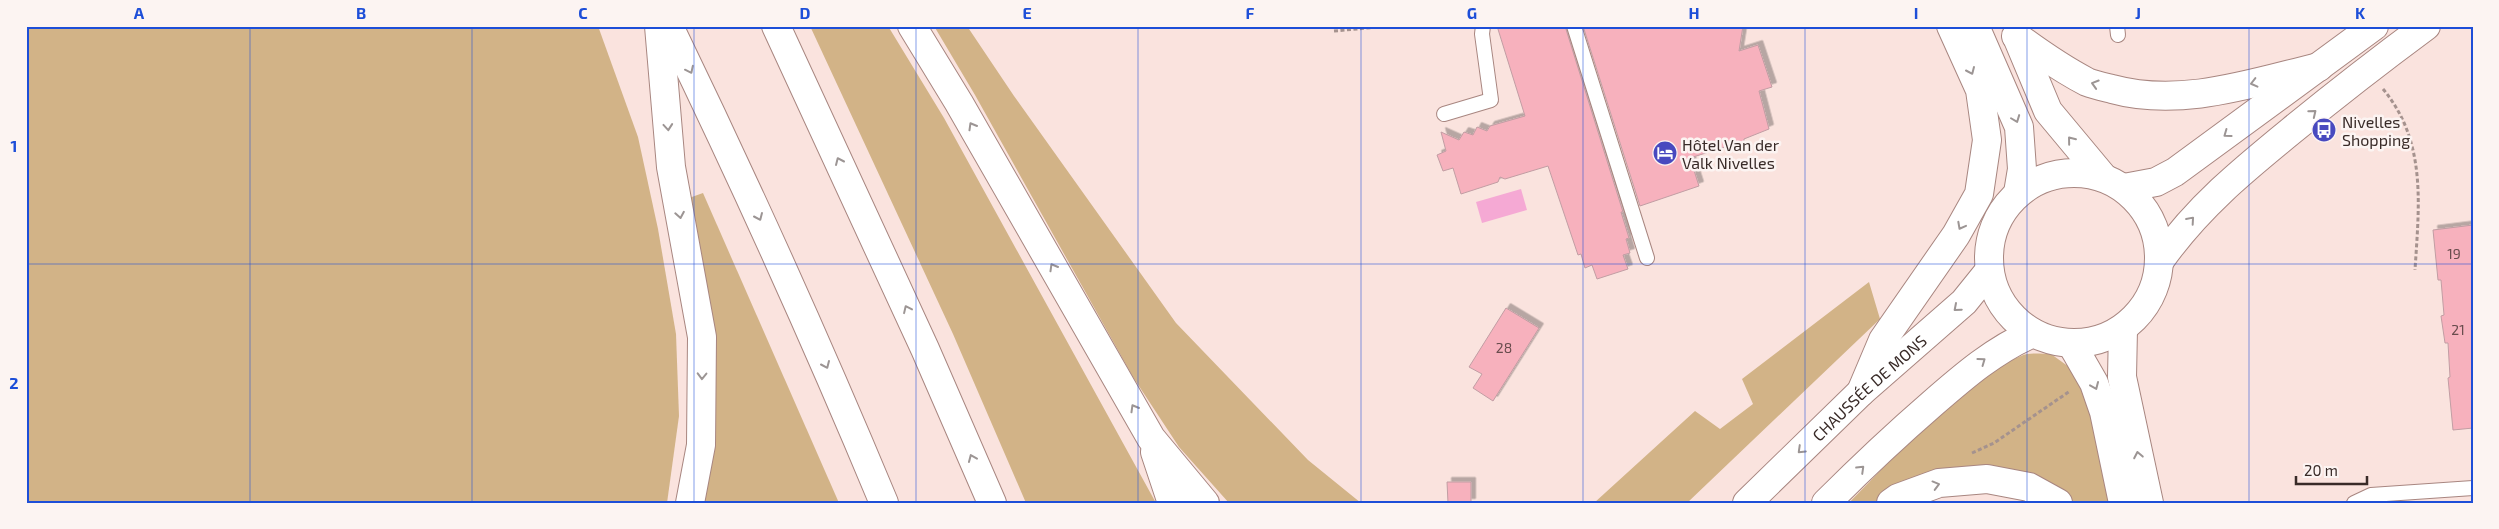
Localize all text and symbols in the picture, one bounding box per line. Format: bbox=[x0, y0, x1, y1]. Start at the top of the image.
text: A bbox=[134, 3, 145, 22]
text: B bbox=[356, 3, 366, 22]
text: C bbox=[578, 3, 588, 22]
text: D bbox=[800, 3, 811, 22]
text: E bbox=[1022, 3, 1032, 22]
text: F bbox=[1246, 3, 1255, 22]
text: G bbox=[1467, 3, 1477, 22]
text: H bbox=[1688, 3, 1700, 22]
text: I bbox=[1914, 3, 1918, 22]
text: J bbox=[2135, 3, 2141, 22]
text: K bbox=[2355, 3, 2366, 22]
one-way arrow bbox=[684, 65, 694, 74]
one-way arrow bbox=[1964, 66, 1975, 75]
one-way arrow bbox=[2250, 77, 2259, 88]
one-way arrow bbox=[2091, 79, 2099, 89]
one-way arrow bbox=[2307, 110, 2316, 119]
place label: Nivelles Shopping bbox=[2342, 112, 2410, 149]
one-way arrow bbox=[2010, 114, 2020, 123]
bus stop icon: Nivelles Shopping bbox=[2311, 117, 2337, 143]
one-way arrow bbox=[662, 123, 673, 131]
one-way arrow bbox=[968, 123, 978, 132]
one-way arrow bbox=[2223, 128, 2232, 137]
place label: Hôtel Van der Valk Nivelles bbox=[1682, 135, 1780, 172]
text: 1 bbox=[11, 136, 17, 155]
one-way arrow bbox=[2069, 137, 2077, 146]
hotel icon: Hôtel Van der Valk Nivelles bbox=[1652, 140, 1678, 166]
one-way arrow bbox=[835, 157, 846, 166]
one-way arrow bbox=[675, 211, 685, 219]
one-way arrow bbox=[753, 212, 764, 221]
one-way arrow bbox=[2185, 217, 2194, 226]
one-way arrow bbox=[1957, 221, 1967, 230]
house number: 19 bbox=[2447, 245, 2461, 262]
one-way arrow bbox=[1049, 264, 1059, 273]
one-way arrow bbox=[1954, 302, 1963, 311]
one-way arrow bbox=[902, 305, 913, 314]
house number: 21 bbox=[2451, 321, 2465, 338]
street label: CHAUSSÉE DE MONS bbox=[1808, 330, 1930, 444]
house number: 28 bbox=[1496, 339, 1512, 356]
one-way arrow bbox=[1976, 358, 1986, 367]
one-way arrow bbox=[820, 360, 831, 369]
one-way arrow bbox=[697, 372, 707, 380]
text: 2 bbox=[9, 373, 19, 392]
one-way arrow bbox=[2088, 381, 2099, 390]
one-way arrow bbox=[1130, 405, 1140, 414]
one-way arrow bbox=[1797, 444, 1806, 453]
one-way arrow bbox=[2133, 451, 2144, 460]
one-way arrow bbox=[968, 454, 979, 463]
scale bar bbox=[2296, 454, 2368, 486]
text: 20 m bbox=[2304, 461, 2338, 479]
one-way arrow bbox=[1855, 466, 1864, 475]
one-way arrow bbox=[1932, 480, 1940, 491]

